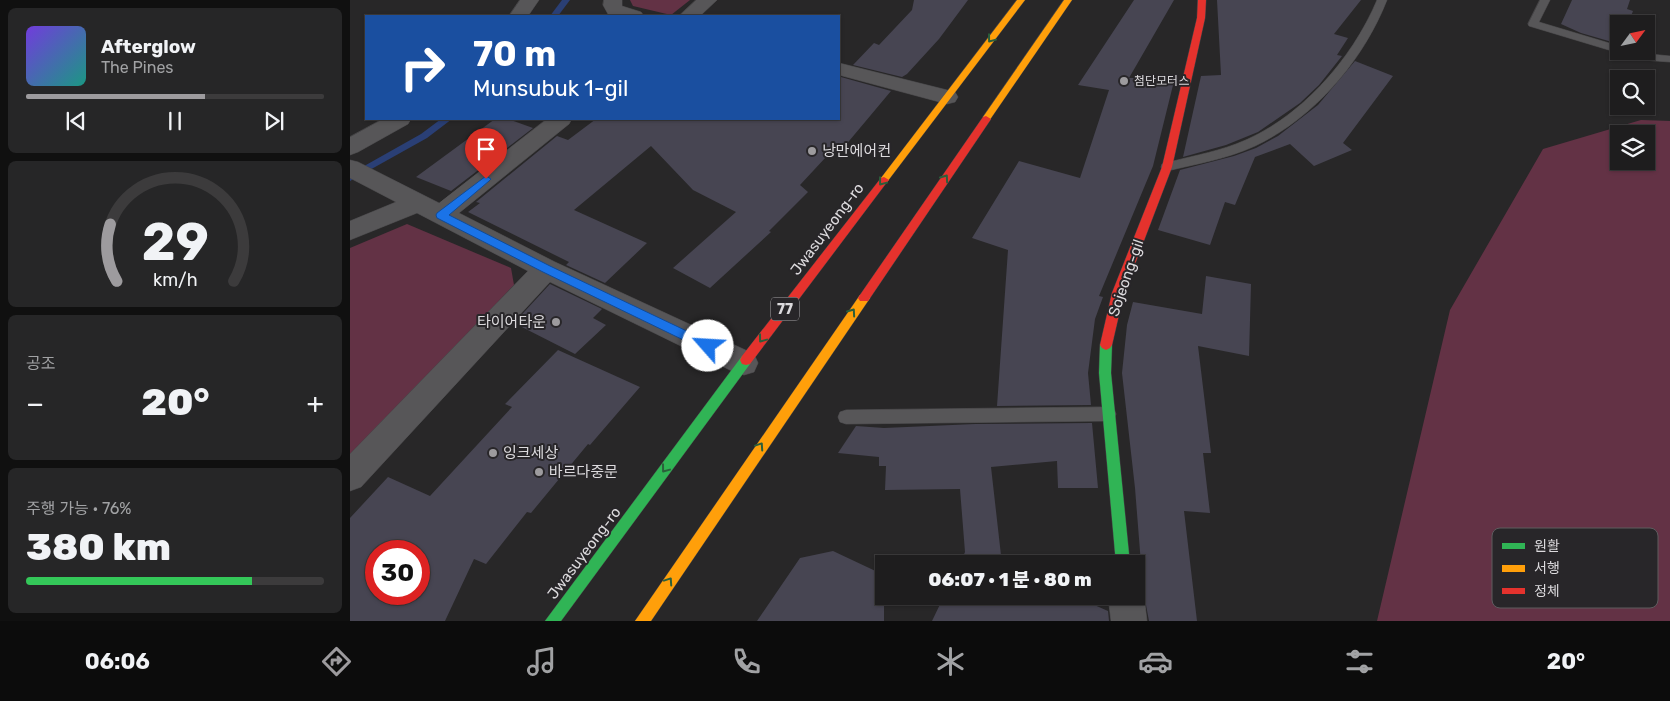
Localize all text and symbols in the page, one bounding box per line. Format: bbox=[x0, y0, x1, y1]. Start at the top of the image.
north arrow bbox=[1610, 15, 1655, 60]
map controls bbox=[1610, 15, 1655, 170]
text: 70 m bbox=[473, 33, 556, 75]
one-way arrow bbox=[989, 33, 997, 42]
text: Afterglow bbox=[101, 35, 196, 58]
icon: right bbox=[390, 35, 455, 100]
text: The Pines bbox=[101, 58, 174, 77]
button: search bbox=[1610, 70, 1655, 115]
place label: 첨단모터스 bbox=[1134, 74, 1189, 88]
text: Munsubuk 1-gil bbox=[473, 75, 628, 102]
marker: 첨단모터스 bbox=[1118, 75, 1130, 87]
icon: previous bbox=[62, 107, 90, 135]
icon: pause bbox=[161, 107, 189, 135]
icon: next bbox=[260, 107, 288, 135]
button: layers bbox=[1610, 125, 1655, 170]
pin bbox=[465, 128, 507, 179]
icon: arrive bbox=[472, 135, 500, 163]
place label: 낭만에어컨 bbox=[822, 142, 891, 160]
marker: 낭만에어컨 bbox=[806, 145, 818, 157]
one-way arrow bbox=[938, 175, 948, 184]
one-way arrow bbox=[879, 176, 888, 186]
street label: Jwasuyeong-ro bbox=[786, 179, 868, 279]
text: 29 bbox=[141, 211, 209, 273]
street label: Sojeong-gil bbox=[1104, 237, 1148, 319]
text: km/h bbox=[153, 269, 197, 290]
road number: 77 bbox=[771, 298, 799, 320]
one-way arrow bbox=[846, 308, 855, 318]
place label: 타이어타운 bbox=[477, 313, 546, 331]
marker: 타이어타운 bbox=[550, 316, 562, 328]
position arrow bbox=[681, 319, 733, 371]
one-way arrow bbox=[760, 333, 768, 342]
text: 공조 bbox=[26, 354, 55, 373]
text: 20° bbox=[141, 379, 210, 425]
text: − bbox=[26, 387, 44, 420]
text: + bbox=[307, 387, 324, 420]
one-way arrow bbox=[754, 442, 763, 452]
place label: 잉크세상 bbox=[503, 444, 558, 462]
marker: 잉크세상 bbox=[487, 447, 499, 459]
place label: 바르다중문 bbox=[549, 463, 618, 481]
one-way arrow bbox=[662, 463, 671, 473]
marker: 바르다중문 bbox=[533, 466, 545, 478]
text: 주행 가능 · 76% bbox=[26, 499, 131, 518]
street label: Jwasuyeong-ro bbox=[543, 503, 625, 603]
text: 380 km bbox=[26, 524, 171, 570]
legend bbox=[1492, 528, 1658, 608]
text: 원활 bbox=[1534, 538, 1560, 555]
speed limit sign: 30 bbox=[365, 540, 430, 605]
text: 서행 bbox=[1534, 560, 1560, 577]
text: 06:07 · 1 분 · 80 m bbox=[928, 568, 1092, 591]
one-way arrow bbox=[663, 577, 672, 586]
text: 정체 bbox=[1534, 583, 1560, 600]
icon: directions bbox=[319, 644, 354, 679]
icon: music bbox=[524, 644, 559, 679]
icon: phone bbox=[729, 644, 764, 679]
icon: climate bbox=[933, 644, 968, 679]
icon: car bbox=[1138, 644, 1173, 679]
icon: filters bbox=[1342, 644, 1377, 679]
text: 06:06 bbox=[85, 648, 150, 675]
text: 20° bbox=[1547, 648, 1585, 675]

